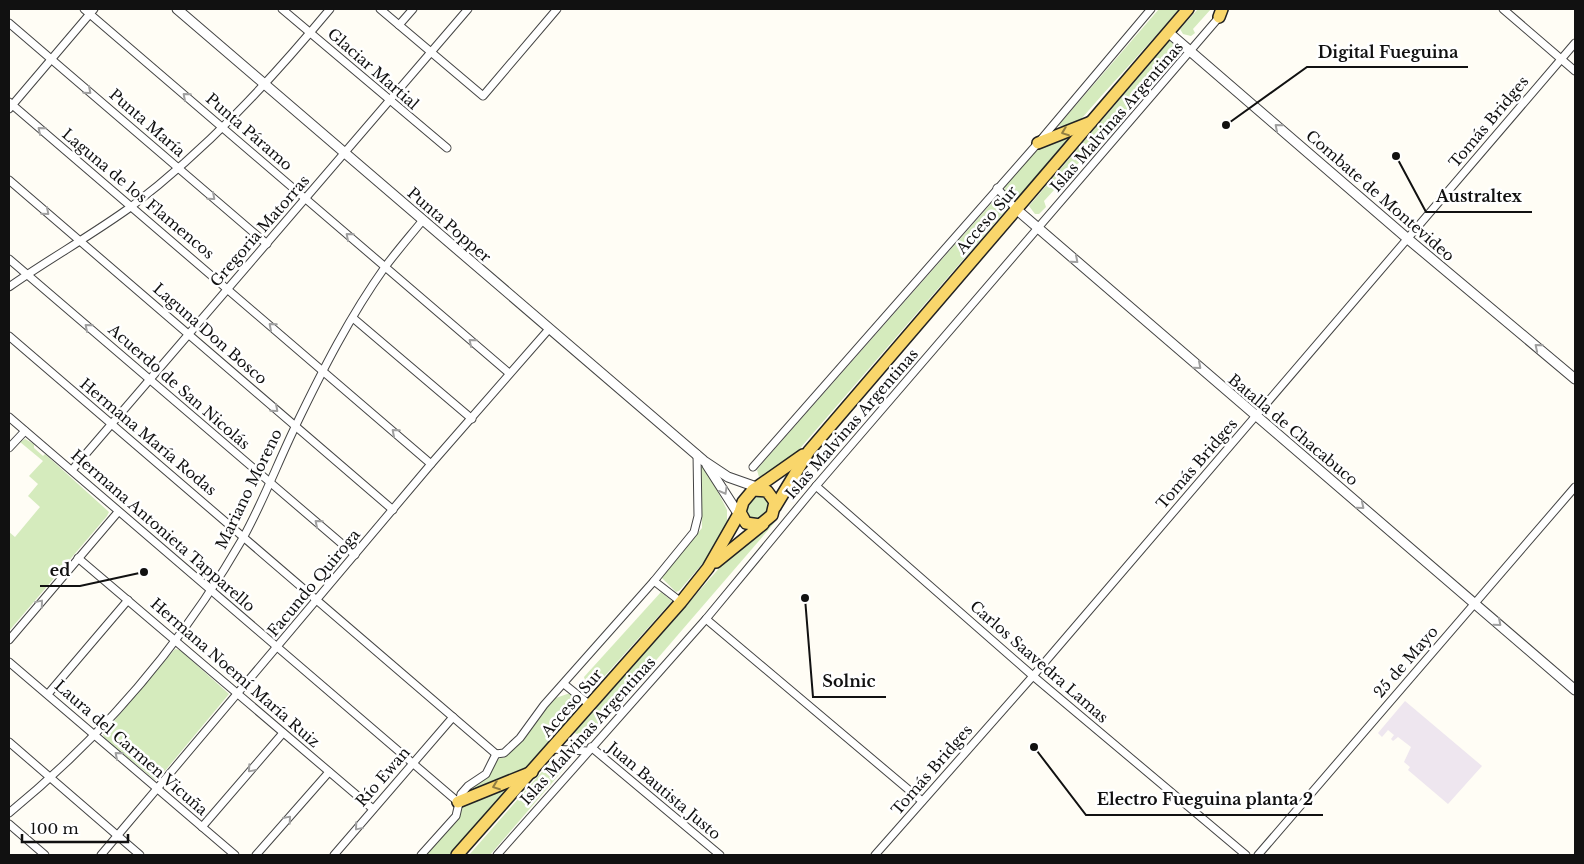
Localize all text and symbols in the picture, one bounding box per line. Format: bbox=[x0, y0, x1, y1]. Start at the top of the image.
street label: Glaciar Martial bbox=[324, 24, 423, 113]
callout: Digital Fueguina bbox=[1307, 36, 1468, 67]
street label: Islas Malvinas Argentinas bbox=[1046, 37, 1187, 196]
text: Digital Fueguina bbox=[1318, 42, 1458, 62]
street label: Tomás Bridges bbox=[1445, 72, 1533, 171]
street label: Punta María bbox=[106, 85, 190, 161]
one-way arrow bbox=[83, 86, 92, 95]
street label: Punta Páramo bbox=[202, 89, 297, 175]
one-way arrow bbox=[182, 93, 191, 102]
street label: Laguna de los Flamencos bbox=[58, 124, 218, 263]
one-way arrow bbox=[1275, 124, 1284, 133]
one-way arrow bbox=[38, 126, 47, 135]
one-way arrow bbox=[1061, 126, 1070, 136]
street label: Combate de Montevideo bbox=[1302, 126, 1459, 265]
street label: Gregoria Matorras bbox=[206, 171, 313, 290]
street label: Acceso Sur bbox=[951, 181, 1022, 258]
callout: Australtex bbox=[1426, 181, 1532, 212]
street label: Punta Popper bbox=[404, 183, 496, 267]
text: Australtex bbox=[1435, 186, 1523, 206]
one-way arrow bbox=[206, 191, 215, 200]
one-way arrow bbox=[40, 206, 49, 214]
one-way arrow bbox=[345, 233, 354, 242]
one-way arrow bbox=[1069, 254, 1078, 263]
street label: Laguna Don Bosco bbox=[149, 279, 271, 388]
street label: Acuerdo de San Nicolás bbox=[104, 319, 254, 453]
one-way arrow bbox=[85, 323, 94, 332]
one-way arrow bbox=[269, 323, 278, 331]
one-way arrow bbox=[469, 339, 478, 347]
street label: Islas Malvinas Argentinas bbox=[781, 344, 922, 503]
one-way arrow bbox=[1535, 345, 1544, 353]
one-way arrow bbox=[1192, 361, 1201, 370]
street label: Batalla de Chacabuco bbox=[1224, 370, 1362, 490]
street label: Hermana María Rodas bbox=[76, 374, 221, 499]
one-way arrow bbox=[270, 403, 279, 412]
street label: Tomás Bridges bbox=[1152, 414, 1241, 513]
street label: Mariano Moreno bbox=[211, 426, 286, 552]
one-way arrow bbox=[391, 429, 400, 438]
street label: Hermana Antonieta Tapparello bbox=[67, 446, 259, 616]
one-way arrow bbox=[718, 485, 728, 494]
one-way arrow bbox=[1356, 500, 1365, 509]
one-way arrow bbox=[315, 521, 324, 529]
street label: Facundo Quiroga bbox=[263, 525, 364, 640]
callout: ed bbox=[40, 555, 80, 586]
text: ed bbox=[50, 560, 70, 580]
street label: Hermana Noemí María Ruiz bbox=[147, 594, 324, 751]
street label: Carlos Saavedra Lamas bbox=[966, 596, 1112, 727]
one-way arrow bbox=[35, 600, 43, 609]
one-way arrow bbox=[1493, 617, 1502, 626]
street label: 25 de Mayo bbox=[1369, 622, 1442, 701]
street label: Islas Malvinas Argentinas bbox=[516, 652, 659, 809]
street label: Acceso Sur bbox=[536, 664, 607, 741]
callout: Solnic bbox=[813, 666, 886, 697]
text: Solnic bbox=[822, 671, 876, 691]
street label: Laura del Carmen Vicuña bbox=[51, 676, 212, 820]
street label: Tomás Bridges bbox=[887, 720, 976, 819]
street label: Juan Bautista Justo bbox=[602, 736, 725, 844]
street label: Río Ewan bbox=[352, 743, 414, 810]
one-way arrow bbox=[114, 752, 123, 761]
one-way arrow bbox=[247, 764, 256, 773]
one-way arrow bbox=[492, 780, 500, 790]
callout: Electro Fueguina planta 2 bbox=[1086, 784, 1323, 815]
text: Electro Fueguina planta 2 bbox=[1097, 789, 1313, 809]
scale bar bbox=[22, 812, 129, 844]
one-way arrow bbox=[282, 815, 291, 824]
text: 100 m bbox=[30, 819, 79, 838]
one-way arrow bbox=[355, 821, 364, 830]

